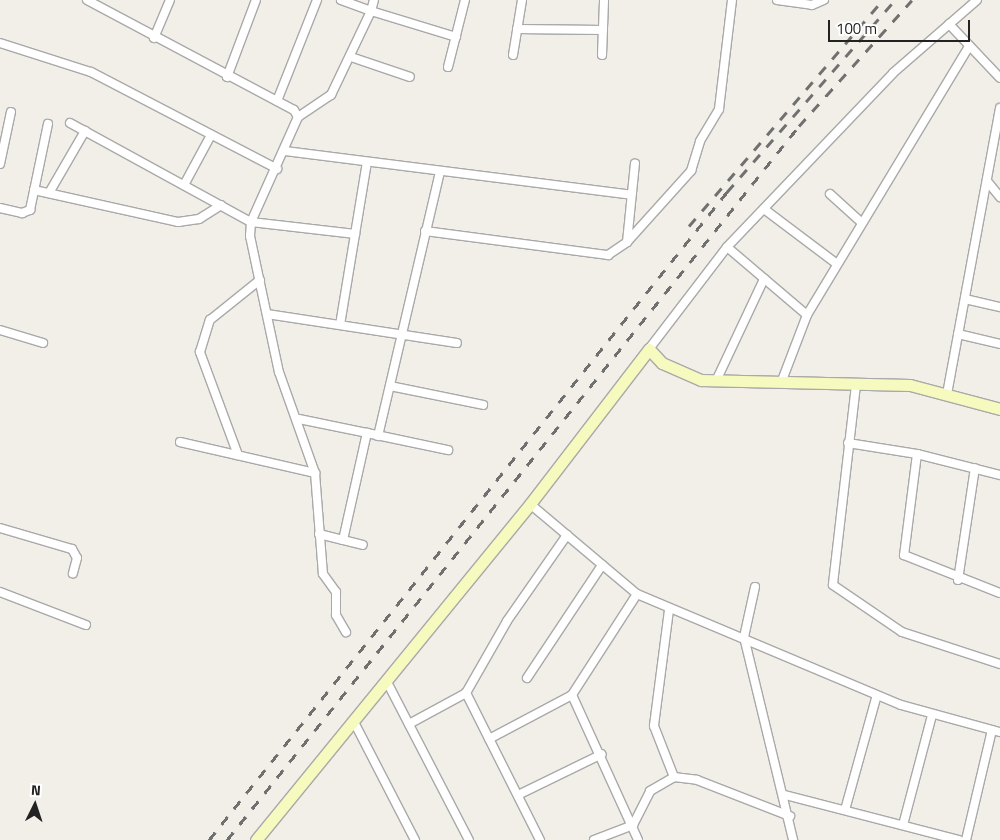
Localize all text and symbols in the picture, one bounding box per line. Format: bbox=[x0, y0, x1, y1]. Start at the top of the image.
scale bar bbox=[830, 10, 972, 42]
text: 100 m bbox=[836, 17, 877, 40]
text: N bbox=[31, 779, 42, 800]
north arrow bbox=[10, 780, 60, 830]

